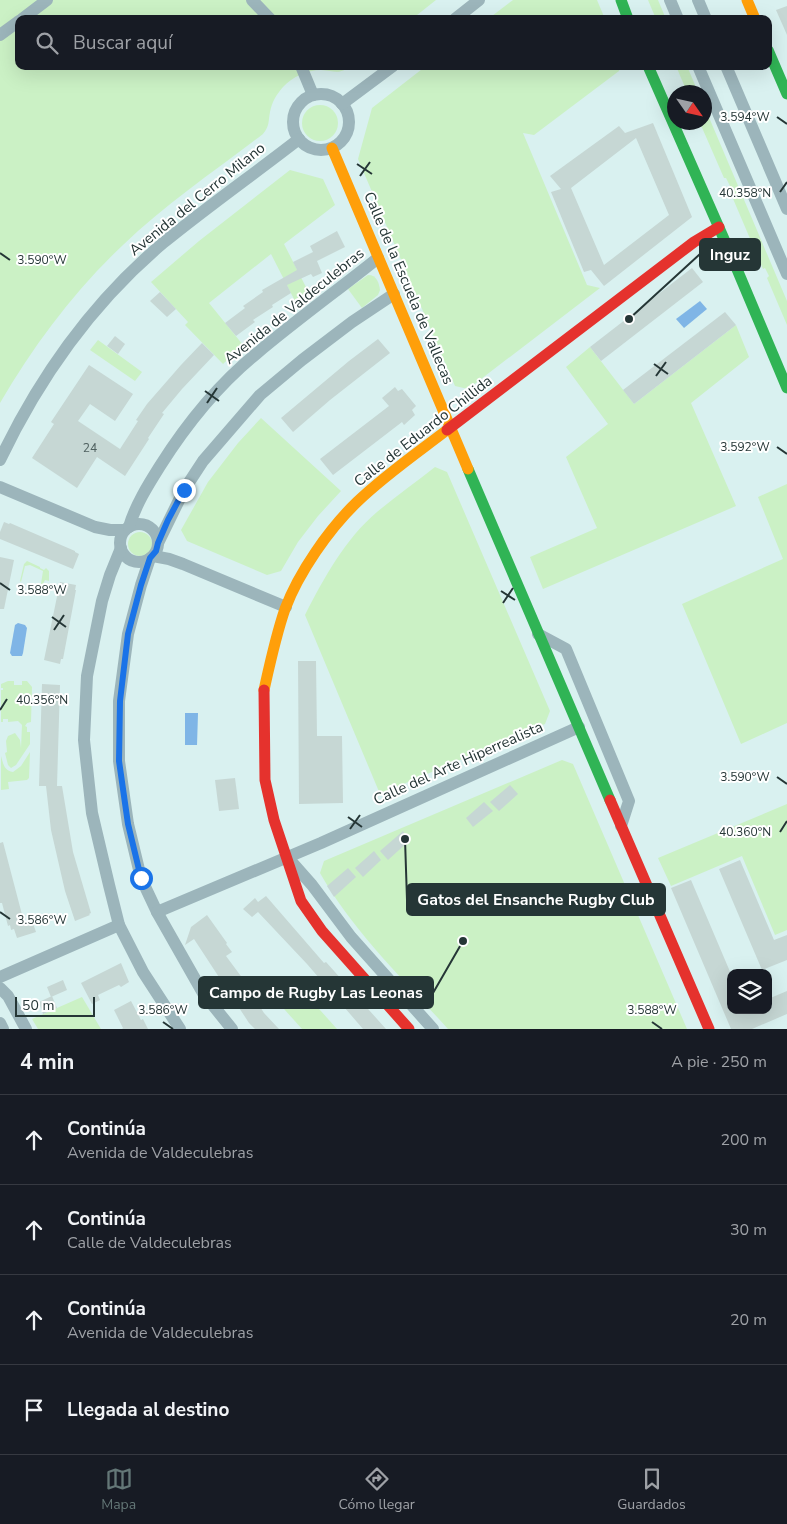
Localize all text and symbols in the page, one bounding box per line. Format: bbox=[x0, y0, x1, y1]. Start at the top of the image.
search box bbox=[15, 15, 772, 70]
icon: search bbox=[33, 29, 61, 57]
text: Buscar aquí bbox=[73, 30, 172, 56]
north arrow bbox=[667, 85, 712, 130]
text: 3.594°W bbox=[720, 109, 770, 125]
street label: Avenida del Cerro Milano bbox=[125, 138, 269, 260]
text: 40.358°N bbox=[719, 185, 771, 201]
street label: Calle de la Escuela de Vallecas bbox=[359, 189, 459, 387]
callout: Inguz bbox=[700, 239, 760, 270]
street label: Avenida de Valdeculebras bbox=[220, 243, 368, 369]
text: Inguz bbox=[710, 244, 751, 266]
text: 3.590°W bbox=[17, 252, 67, 268]
street label: Calle de Eduardo Chillida bbox=[350, 371, 496, 491]
text: 3.592°W bbox=[720, 439, 770, 455]
house number: 24 bbox=[83, 440, 97, 456]
route end bbox=[173, 479, 196, 502]
text: 3.588°W bbox=[17, 582, 67, 598]
text: 40.356°N bbox=[16, 692, 68, 708]
street label: Calle del Arte Hiperrealista bbox=[370, 717, 546, 809]
text: 3.590°W bbox=[720, 769, 770, 785]
text: 40.360°N bbox=[719, 824, 771, 840]
route start bbox=[130, 867, 153, 890]
callout: Gatos del Ensanche Rugby Club bbox=[407, 884, 665, 915]
text: Gatos del Ensanche Rugby Club bbox=[417, 889, 655, 911]
text: 3.586°W bbox=[17, 912, 67, 928]
map controls bbox=[727, 969, 772, 1014]
button: layers bbox=[727, 969, 772, 1014]
callout: Campo de Rugby Las Leonas bbox=[199, 977, 433, 1008]
text: Campo de Rugby Las Leonas bbox=[209, 982, 423, 1004]
scale bar bbox=[15, 994, 95, 1017]
text: 50 m bbox=[22, 996, 54, 1015]
text: 3.586°W bbox=[138, 1002, 188, 1018]
text: 3.588°W bbox=[627, 1002, 677, 1018]
text: 4 min bbox=[20, 1048, 74, 1076]
text: A pie · 250 m bbox=[671, 1051, 767, 1073]
text: Continúa bbox=[67, 1116, 146, 1142]
icon: ahead bbox=[20, 1126, 48, 1154]
text: 200 m bbox=[720, 1129, 767, 1151]
text: Avenida de Valdeculebras bbox=[67, 1142, 253, 1164]
text: Continúa bbox=[67, 1206, 146, 1232]
icon: ahead bbox=[20, 1216, 48, 1244]
text: 30 m bbox=[730, 1219, 767, 1241]
text: Calle de Valdeculebras bbox=[67, 1232, 232, 1254]
text: Continúa bbox=[67, 1296, 146, 1322]
icon: ahead bbox=[20, 1306, 48, 1334]
text: 20 m bbox=[730, 1309, 767, 1331]
text: Avenida de Valdeculebras bbox=[67, 1322, 253, 1344]
icon: arrive bbox=[20, 1396, 48, 1424]
text: Llegada al destino bbox=[67, 1397, 229, 1423]
tab: Mapa bbox=[101, 1465, 136, 1514]
tab: Cómo llegar bbox=[338, 1465, 415, 1514]
tab: Guardados bbox=[617, 1465, 686, 1514]

